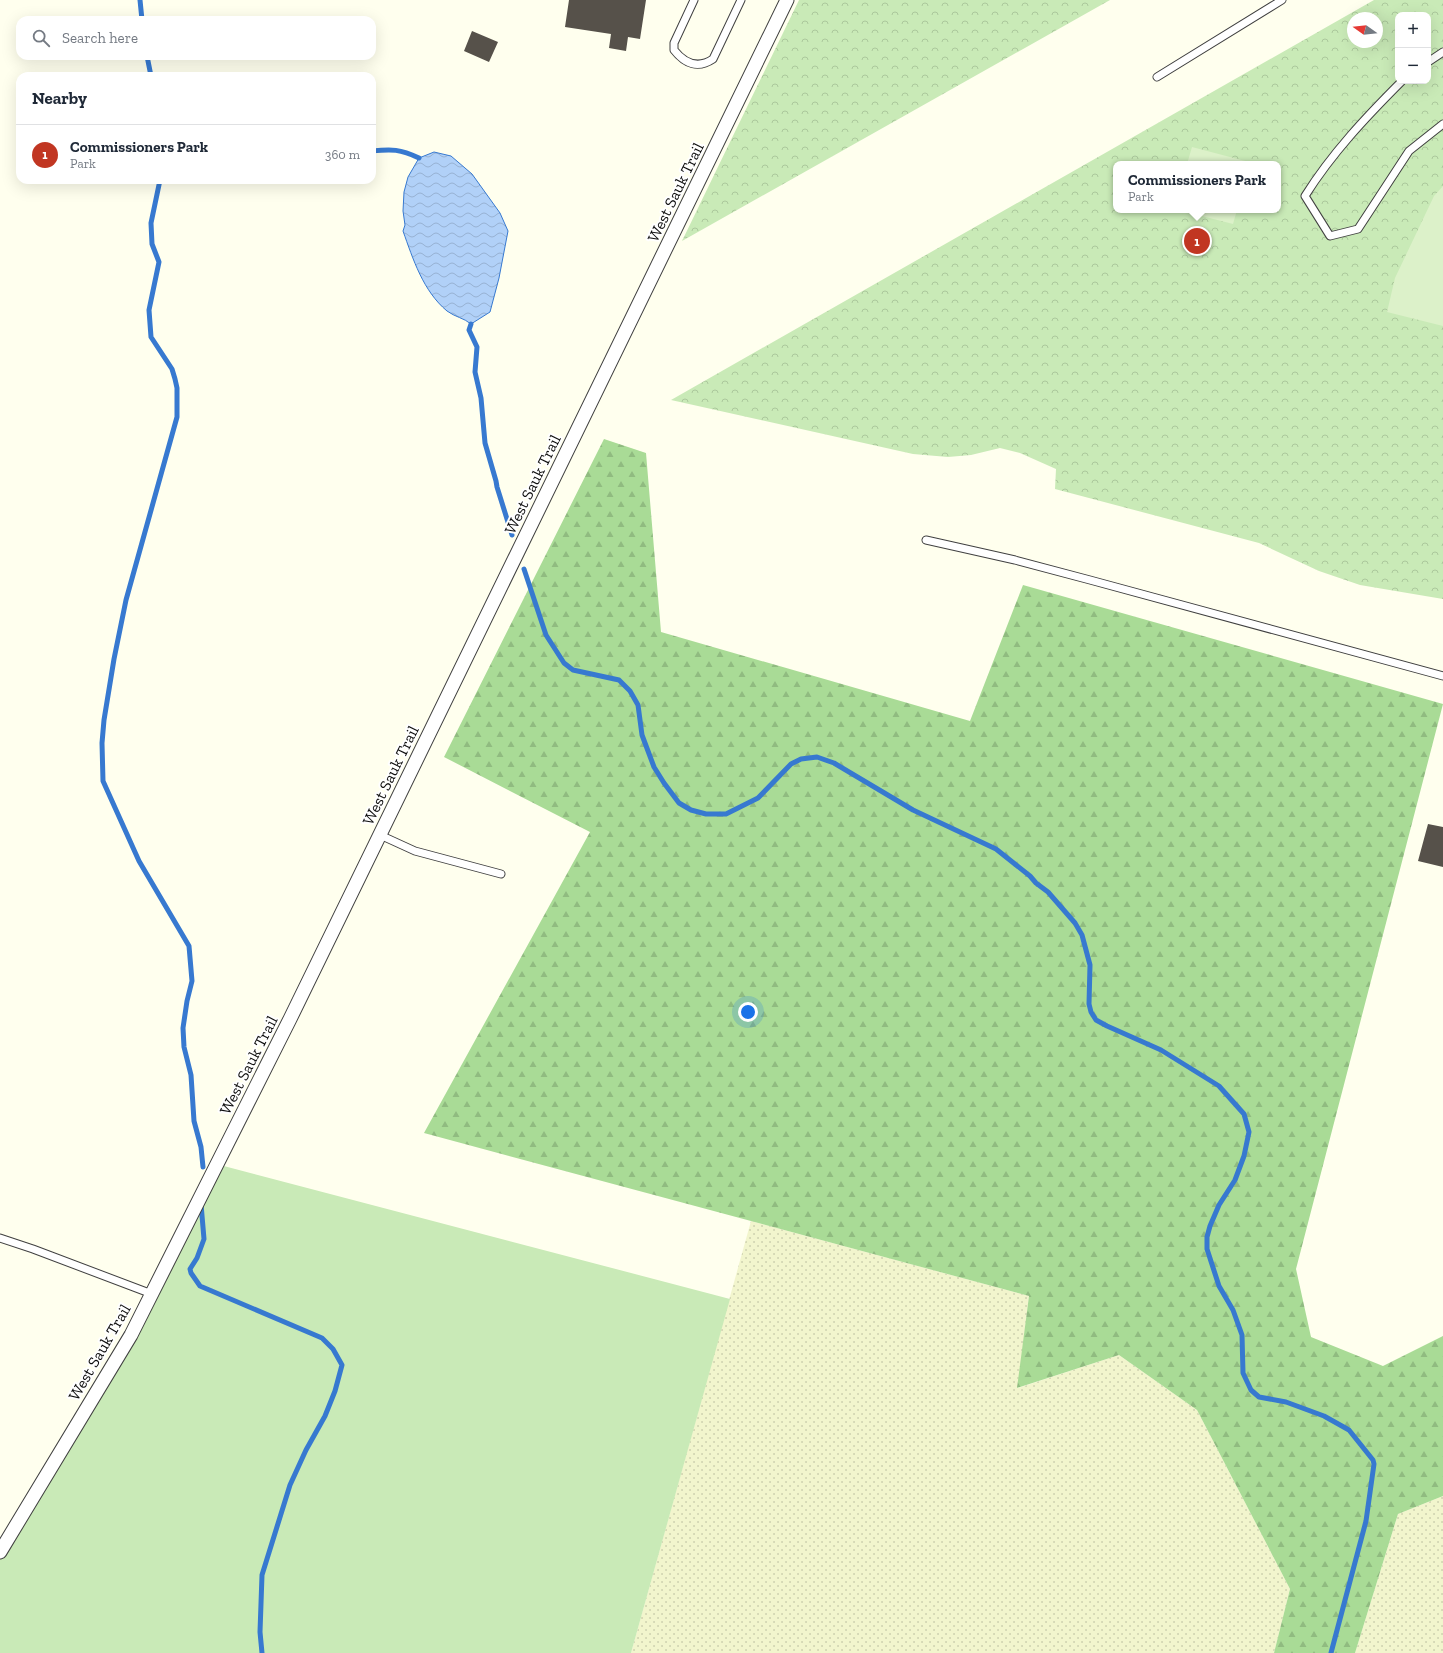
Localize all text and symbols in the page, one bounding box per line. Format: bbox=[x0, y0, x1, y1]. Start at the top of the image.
north arrow bbox=[1347, 12, 1383, 48]
map controls bbox=[1395, 12, 1431, 84]
button: + bbox=[1395, 12, 1431, 48]
search box bbox=[16, 16, 376, 60]
icon: search bbox=[30, 27, 52, 49]
text: Search here bbox=[62, 29, 138, 47]
button: − bbox=[1395, 48, 1431, 84]
text: Nearby bbox=[32, 88, 87, 108]
text: Commissioners Park bbox=[70, 138, 208, 156]
street label: West Sauk Trail bbox=[643, 139, 708, 245]
text: 1 bbox=[42, 147, 48, 162]
text: 360 m bbox=[325, 147, 360, 162]
text: Park bbox=[70, 156, 96, 171]
popup bbox=[1113, 161, 1281, 213]
text: Commissioners Park bbox=[1128, 171, 1266, 189]
text: Park bbox=[1128, 189, 1154, 204]
pin: 1 bbox=[1184, 226, 1210, 256]
street label: West Sauk Trail bbox=[500, 431, 565, 537]
street label: West Sauk Trail bbox=[358, 722, 423, 828]
your location bbox=[738, 1002, 758, 1022]
street label: West Sauk Trail bbox=[215, 1013, 281, 1118]
street label: West Sauk Trail bbox=[64, 1301, 135, 1404]

